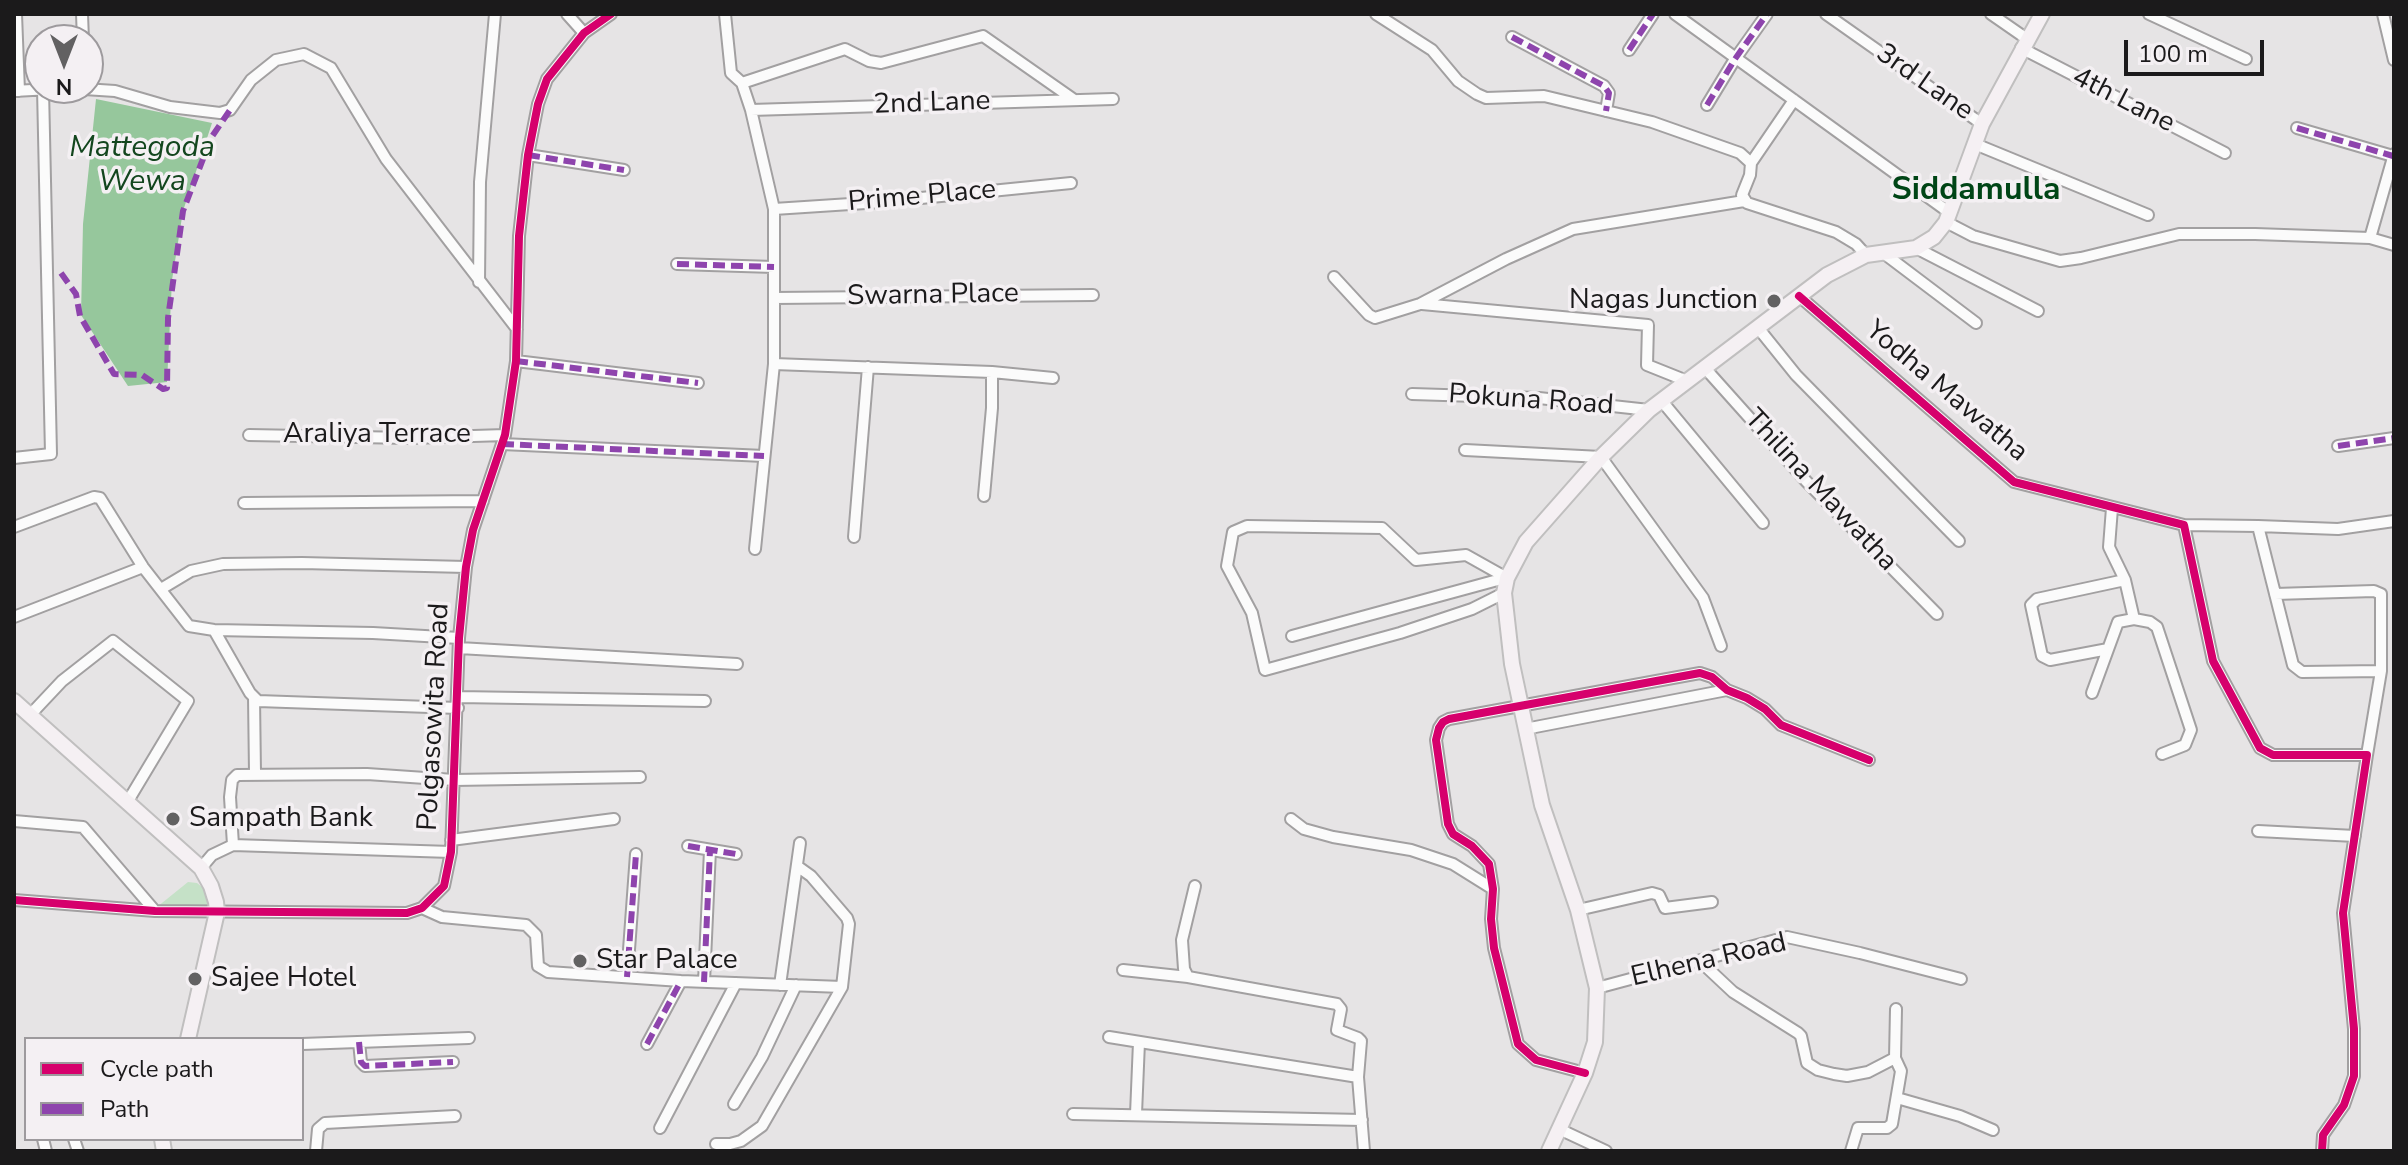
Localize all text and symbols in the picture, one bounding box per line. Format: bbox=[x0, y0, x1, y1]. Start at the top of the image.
north arrow bbox=[24, 24, 104, 104]
scale bar bbox=[2128, 24, 2268, 74]
street label: 3rd Lane bbox=[1869, 37, 1979, 129]
text: 100 m bbox=[2138, 38, 2208, 70]
street label: 4th Lane bbox=[2066, 61, 2180, 141]
text: N bbox=[56, 71, 72, 101]
street label: 2nd Lane bbox=[873, 85, 991, 123]
water label: Mattegoda Wewa bbox=[69, 131, 215, 202]
district label: Siddamulla bbox=[1892, 172, 2060, 210]
street label: Prime Place bbox=[847, 174, 997, 220]
street label: Swarna Place bbox=[847, 278, 1019, 314]
place label: Nagas Junction bbox=[1569, 284, 1758, 318]
marker: Nagas Junction bbox=[1765, 292, 1783, 310]
street label: Yodha Mawatha bbox=[1858, 314, 2034, 470]
street label: Pokuna Road bbox=[1447, 378, 1615, 424]
street label: Thilina Mawatha bbox=[1736, 403, 1904, 579]
street label: Araliya Terrace bbox=[283, 418, 471, 452]
street label: Polgasowita Road bbox=[412, 602, 458, 832]
place label: Sampath Bank bbox=[189, 802, 373, 836]
marker: Sampath Bank bbox=[164, 810, 182, 828]
street label: Elhena Road bbox=[1628, 927, 1790, 995]
place label: Star Palace bbox=[596, 944, 738, 978]
marker: Star Palace bbox=[571, 952, 589, 970]
place label: Sajee Hotel bbox=[211, 962, 356, 996]
marker: Sajee Hotel bbox=[186, 970, 204, 988]
legend bbox=[24, 1037, 304, 1141]
text: Cycle path bbox=[100, 1053, 214, 1085]
text: Path bbox=[100, 1093, 149, 1125]

